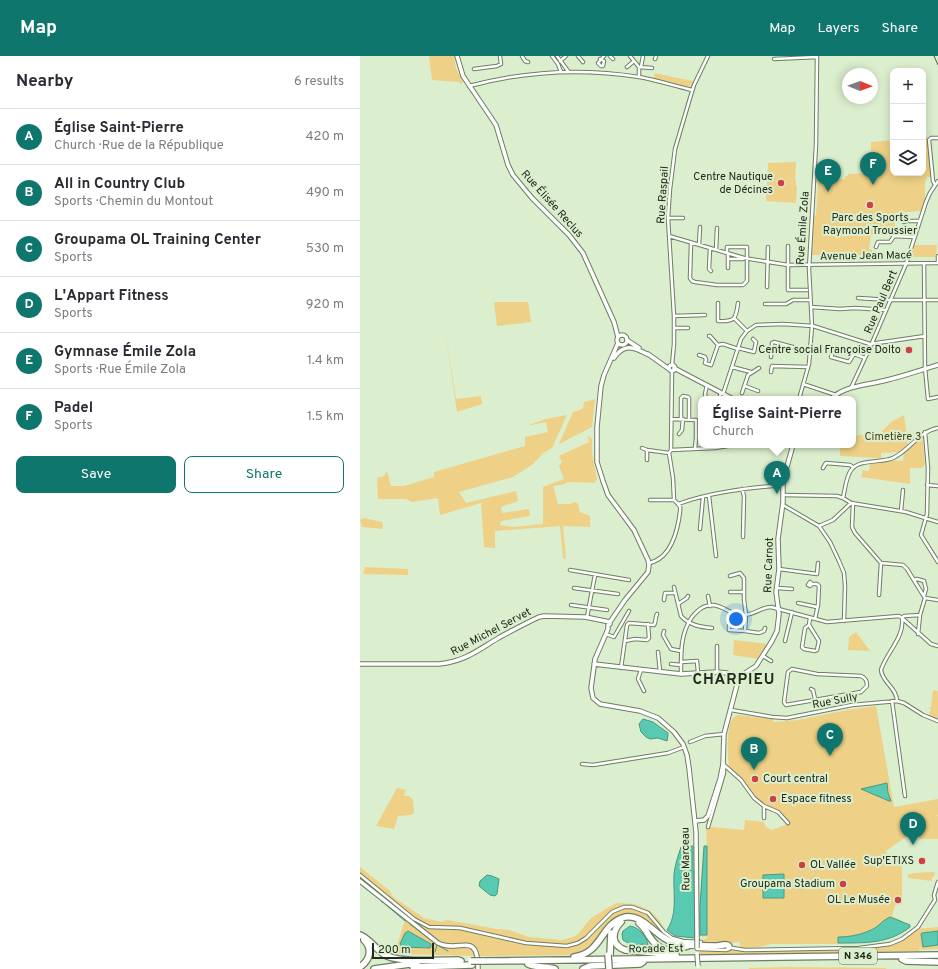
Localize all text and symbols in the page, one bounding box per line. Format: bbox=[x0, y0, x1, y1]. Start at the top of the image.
text: Map bbox=[20, 16, 57, 40]
text: Map bbox=[769, 20, 795, 37]
text: Layers bbox=[817, 20, 859, 37]
text: Share bbox=[881, 20, 918, 37]
north arrow bbox=[842, 68, 878, 104]
map controls bbox=[890, 68, 926, 176]
button: + bbox=[890, 68, 926, 104]
text: Nearby bbox=[16, 71, 73, 93]
text: 6 results bbox=[294, 74, 344, 90]
button: − bbox=[890, 104, 926, 140]
text: Église Saint-Pierre bbox=[54, 119, 184, 138]
text: A bbox=[24, 129, 34, 145]
text: 420 m bbox=[306, 129, 344, 145]
text: Church · Rue de la République bbox=[54, 138, 224, 154]
button: layers bbox=[890, 140, 926, 176]
pin: F bbox=[860, 152, 886, 185]
pin: E bbox=[815, 159, 841, 192]
street label: Rue Raspail bbox=[654, 166, 672, 224]
street label: Rue Élisée Reclus bbox=[518, 167, 587, 241]
place label: Centre Nautique de Décines bbox=[693, 170, 773, 197]
text: All in Country Club bbox=[54, 175, 185, 194]
marker: Centre Nautique de Décines bbox=[776, 178, 786, 188]
text: B bbox=[25, 185, 33, 201]
text: 490 m bbox=[306, 185, 344, 201]
street label: Rue Émile Zola bbox=[792, 191, 813, 265]
text: Sports · Chemin du Montout bbox=[54, 194, 213, 210]
marker: Parc des Sports Raymond Troussier bbox=[865, 200, 875, 210]
place label: Parc des Sports Raymond Troussier bbox=[823, 211, 918, 238]
text: Groupama OL Training Center bbox=[54, 231, 261, 250]
text: C bbox=[25, 241, 33, 257]
text: 530 m bbox=[306, 241, 344, 257]
street label: Avenue Jean Macé bbox=[820, 248, 912, 264]
text: Sports bbox=[54, 250, 93, 266]
street label: Rue Paul Bert bbox=[861, 268, 901, 336]
text: L'Appart Fitness bbox=[54, 287, 169, 306]
text: D bbox=[24, 297, 34, 313]
text: 920 m bbox=[306, 297, 344, 313]
text: Sports bbox=[54, 306, 93, 322]
text: Gymnase Émile Zola bbox=[54, 343, 196, 362]
place label: Centre social Françoise Dolto bbox=[758, 343, 901, 357]
marker: Centre social Françoise Dolto bbox=[904, 345, 914, 355]
text: E bbox=[25, 353, 33, 369]
text: 1.4 km bbox=[307, 353, 344, 369]
text: Sports · Rue Émile Zola bbox=[54, 362, 186, 378]
popup bbox=[698, 396, 856, 448]
text: Padel bbox=[54, 399, 93, 418]
text: Église Saint-Pierre bbox=[712, 405, 842, 424]
text: F bbox=[25, 409, 33, 425]
text: 1.5 km bbox=[307, 409, 344, 425]
text: Sports bbox=[54, 418, 93, 434]
text: Church bbox=[712, 424, 754, 440]
park label: Cimetière 3 bbox=[865, 430, 921, 444]
button: Save bbox=[16, 456, 176, 493]
button: Share bbox=[184, 456, 344, 493]
pin: A bbox=[764, 461, 790, 494]
street label: Rue Carnot bbox=[761, 537, 777, 593]
street label: Rue Michel Servet bbox=[448, 605, 534, 659]
your location bbox=[726, 609, 746, 629]
district label: CHARPIEU bbox=[692, 671, 776, 690]
street label: Rue Sully bbox=[811, 690, 859, 712]
pin: C bbox=[817, 723, 843, 756]
pin: B bbox=[741, 737, 767, 770]
place label: Court central bbox=[763, 772, 828, 786]
marker: Court central bbox=[750, 774, 760, 784]
place label: Espace fitness bbox=[781, 792, 852, 806]
marker: Espace fitness bbox=[768, 794, 778, 804]
pin: D bbox=[900, 812, 926, 845]
street label: Rue Marceau bbox=[678, 827, 694, 891]
place label: Sup'ETIXS bbox=[863, 854, 914, 868]
marker: Sup'ETIXS bbox=[917, 856, 927, 866]
place label: OL Vallée bbox=[810, 858, 856, 872]
marker: OL Vallée bbox=[797, 860, 807, 870]
place label: Groupama Stadium bbox=[740, 877, 835, 891]
marker: Groupama Stadium bbox=[838, 879, 848, 889]
place label: OL Le Musée bbox=[827, 893, 890, 907]
marker: OL Le Musée bbox=[893, 895, 903, 905]
scale bar bbox=[372, 941, 434, 960]
street label: Rocade Est bbox=[628, 942, 684, 956]
text: 200 m bbox=[378, 943, 411, 957]
road number: N 346 bbox=[839, 948, 877, 964]

